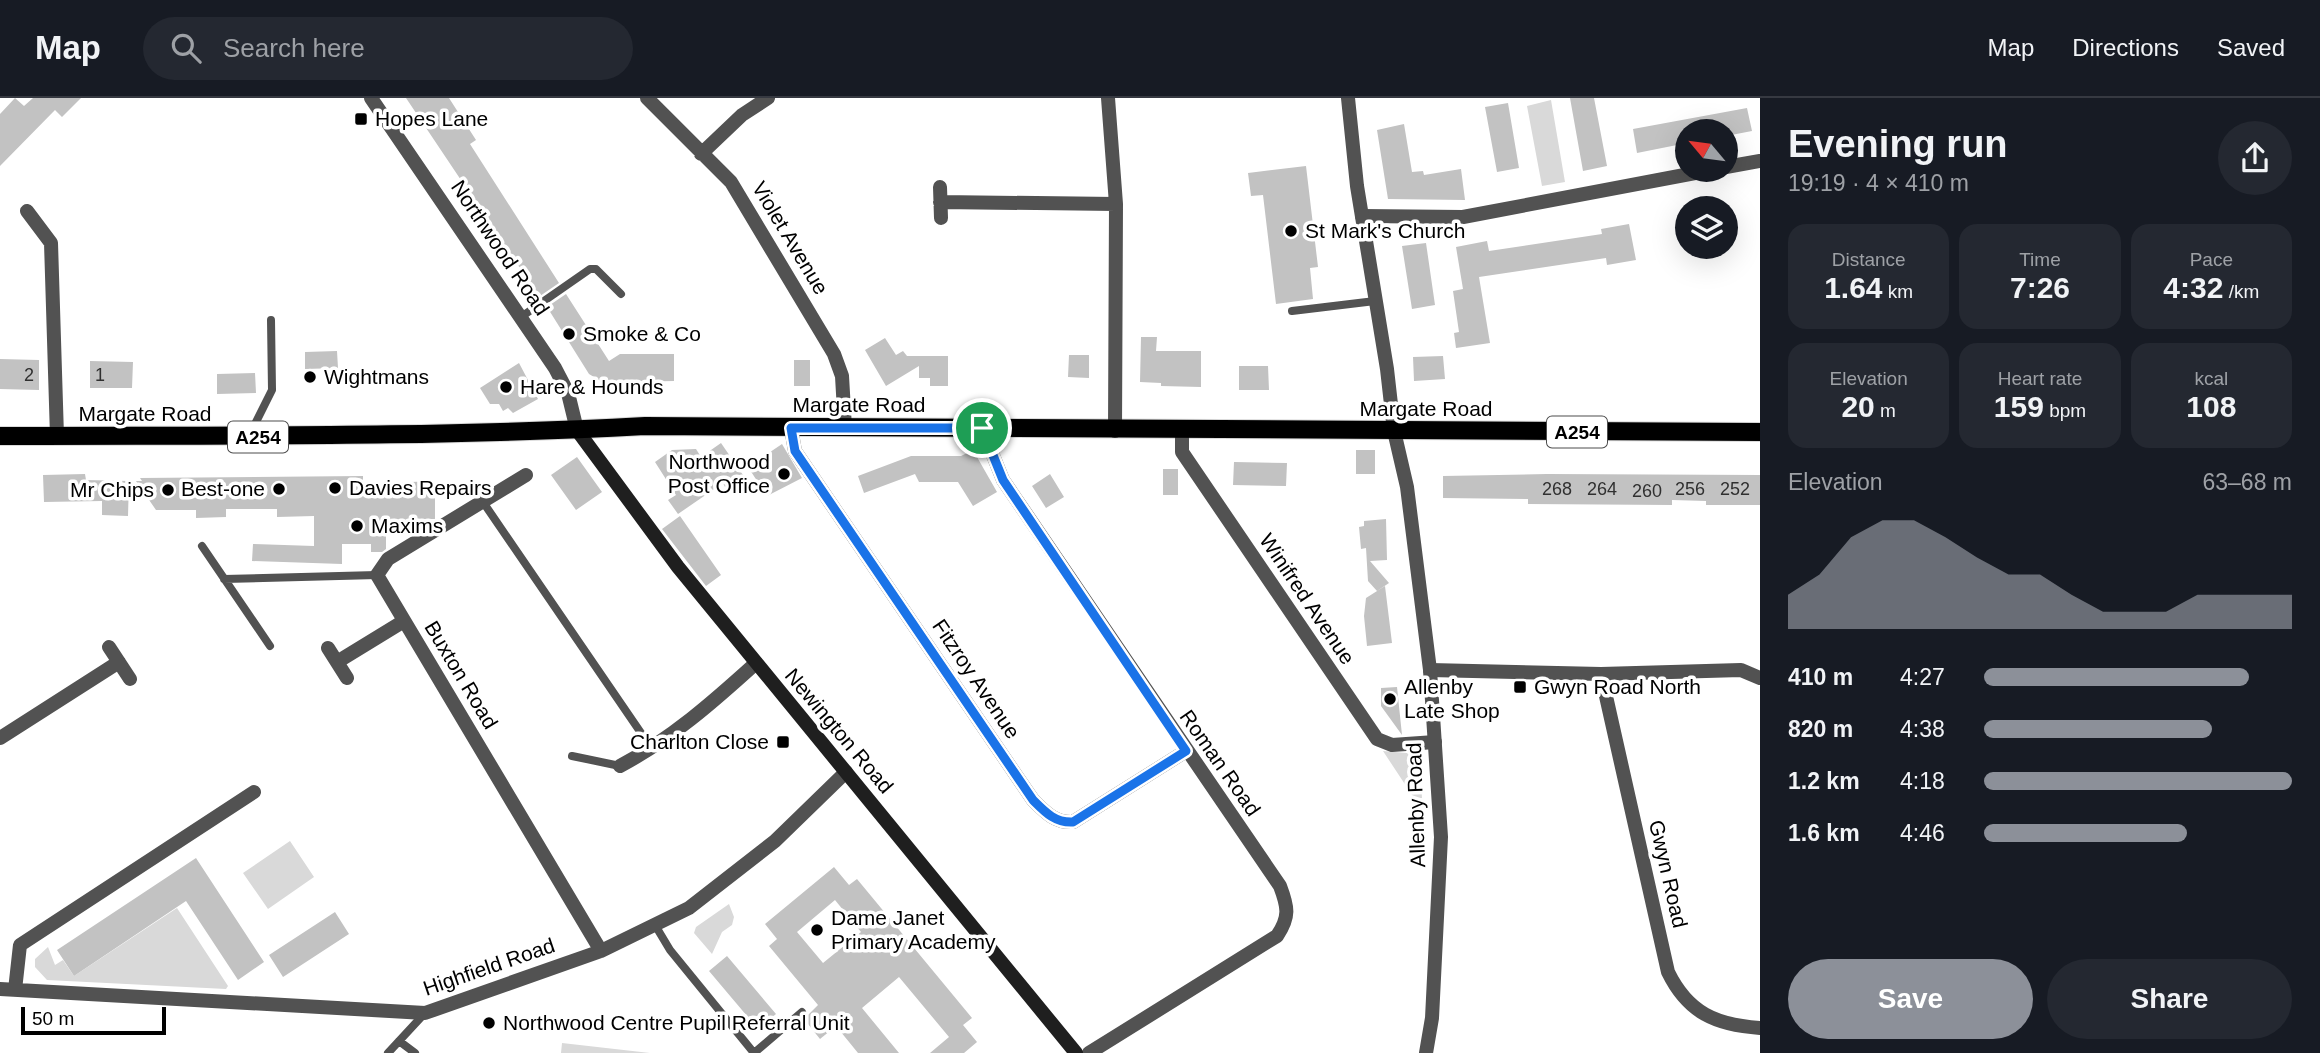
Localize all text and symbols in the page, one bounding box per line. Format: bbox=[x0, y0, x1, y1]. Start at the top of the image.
search box bbox=[143, 17, 633, 80]
text: Map bbox=[35, 29, 101, 66]
icon: search bbox=[167, 29, 205, 67]
text: Search here bbox=[223, 33, 365, 63]
text: Map bbox=[1988, 34, 2034, 61]
text: Directions bbox=[2072, 34, 2179, 61]
text: Saved bbox=[2217, 34, 2285, 61]
place label: Hopes Lane bbox=[375, 107, 488, 130]
marker: Hopes Lane bbox=[353, 111, 369, 127]
north arrow bbox=[1675, 119, 1738, 182]
map controls bbox=[1675, 119, 1738, 259]
button: share bbox=[2218, 121, 2292, 195]
text: Evening run bbox=[1788, 123, 2008, 165]
text: 19:19 · 4 × 410 m bbox=[1788, 170, 1969, 196]
street label: Northwood Road bbox=[447, 176, 554, 319]
street label: Violet Avenue bbox=[748, 177, 833, 298]
button: layers bbox=[1675, 196, 1738, 259]
place label: St Mark's Church bbox=[1305, 219, 1465, 242]
marker: St Mark's Church bbox=[1283, 223, 1299, 239]
text: Distance bbox=[1832, 249, 1906, 270]
text: Time bbox=[2019, 249, 2061, 270]
text: Pace bbox=[2190, 249, 2233, 270]
text: 1.64 bbox=[1824, 271, 1883, 304]
text: 7:26 bbox=[2010, 271, 2070, 304]
text: 4:32 bbox=[2163, 271, 2223, 304]
text: km bbox=[1883, 281, 1913, 302]
text: /km bbox=[2223, 281, 2259, 302]
place label: Smoke & Co bbox=[583, 322, 701, 345]
marker: Smoke & Co bbox=[561, 326, 577, 342]
house number: 2 bbox=[24, 365, 34, 385]
house number: 1 bbox=[95, 365, 105, 385]
place label: Wightmans bbox=[324, 365, 429, 388]
text: Elevation bbox=[1830, 368, 1908, 389]
text: Heart rate bbox=[1998, 368, 2082, 389]
text: kcal bbox=[2194, 368, 2228, 389]
marker: Wightmans bbox=[302, 369, 318, 385]
place label: Hare & Hounds bbox=[520, 375, 664, 398]
marker: Hare & Hounds bbox=[498, 379, 514, 395]
text: 20 bbox=[1841, 390, 1875, 423]
text: 159 bbox=[1994, 390, 2044, 423]
text: 108 bbox=[2186, 390, 2236, 423]
street label: Margate Road bbox=[792, 393, 926, 416]
street label: Margate Road bbox=[1359, 397, 1493, 420]
pin bbox=[952, 398, 1012, 458]
text: m bbox=[1875, 400, 1896, 421]
text: bpm bbox=[2044, 400, 2086, 421]
street label: Margate Road bbox=[78, 402, 212, 425]
icon: arrive bbox=[963, 409, 1001, 447]
road number: A254 bbox=[1547, 416, 1607, 448]
road number: A254 bbox=[228, 422, 288, 452]
place label: Northwood Post Office bbox=[668, 450, 770, 497]
marker: Northwood Post Office bbox=[776, 466, 792, 482]
text: Elevation bbox=[1788, 469, 1883, 495]
text: 63–68 m bbox=[2202, 469, 2292, 495]
place label: Davies Repairs bbox=[349, 476, 491, 499]
place label: Best-one bbox=[181, 477, 265, 500]
place label: Mr Chips bbox=[70, 478, 154, 501]
house number: 268 bbox=[1542, 479, 1572, 499]
house number: 264 bbox=[1587, 479, 1617, 499]
house number: 256 bbox=[1675, 479, 1705, 499]
house number: 252 bbox=[1720, 479, 1750, 499]
marker: Davies Repairs bbox=[327, 480, 343, 496]
marker: Best-one bbox=[271, 481, 287, 497]
house number: 260 bbox=[1632, 481, 1662, 501]
marker: Mr Chips bbox=[160, 482, 176, 498]
place label: Maxims bbox=[371, 514, 443, 537]
marker: Maxims bbox=[349, 518, 365, 534]
street label: Winifred Avenue bbox=[1255, 529, 1360, 668]
street label: Fitzroy Avenue bbox=[928, 615, 1025, 743]
street label: Buxton Road bbox=[420, 617, 503, 733]
street label: Newington Road bbox=[781, 664, 898, 798]
text: 410 m bbox=[1788, 664, 1853, 690]
text: 4:27 bbox=[1900, 664, 1945, 690]
place label: Allenby Late Shop bbox=[1404, 675, 1500, 722]
place label: Gwyn Road North bbox=[1534, 675, 1701, 698]
marker: Gwyn Road North bbox=[1512, 679, 1528, 695]
marker: Allenby Late Shop bbox=[1382, 691, 1398, 707]
street label: Roman Road bbox=[1176, 705, 1265, 820]
text: 820 m bbox=[1788, 716, 1853, 742]
text: 4:38 bbox=[1900, 716, 1945, 742]
place label: Charlton Close bbox=[630, 730, 769, 753]
marker: Charlton Close bbox=[775, 734, 791, 750]
street label: Allenby Road bbox=[1402, 742, 1429, 868]
text: 1.2 km bbox=[1788, 768, 1860, 794]
text: 4:18 bbox=[1900, 768, 1945, 794]
street label: Gwyn Road bbox=[1645, 818, 1692, 930]
text: 1.6 km bbox=[1788, 820, 1860, 846]
text: 4:46 bbox=[1900, 820, 1945, 846]
place label: Dame Janet Primary Academy bbox=[831, 906, 996, 953]
marker: Dame Janet Primary Academy bbox=[809, 922, 825, 938]
street label: Highfield Road bbox=[420, 933, 558, 1000]
button: Save bbox=[1788, 959, 2033, 1039]
button: Share bbox=[2047, 959, 2292, 1039]
scale bar bbox=[21, 1004, 166, 1036]
text: 50 m bbox=[32, 1008, 74, 1029]
place label: Northwood Centre Pupil Referral Unit bbox=[503, 1011, 850, 1034]
marker: Northwood Centre Pupil Referral Unit bbox=[481, 1015, 497, 1031]

